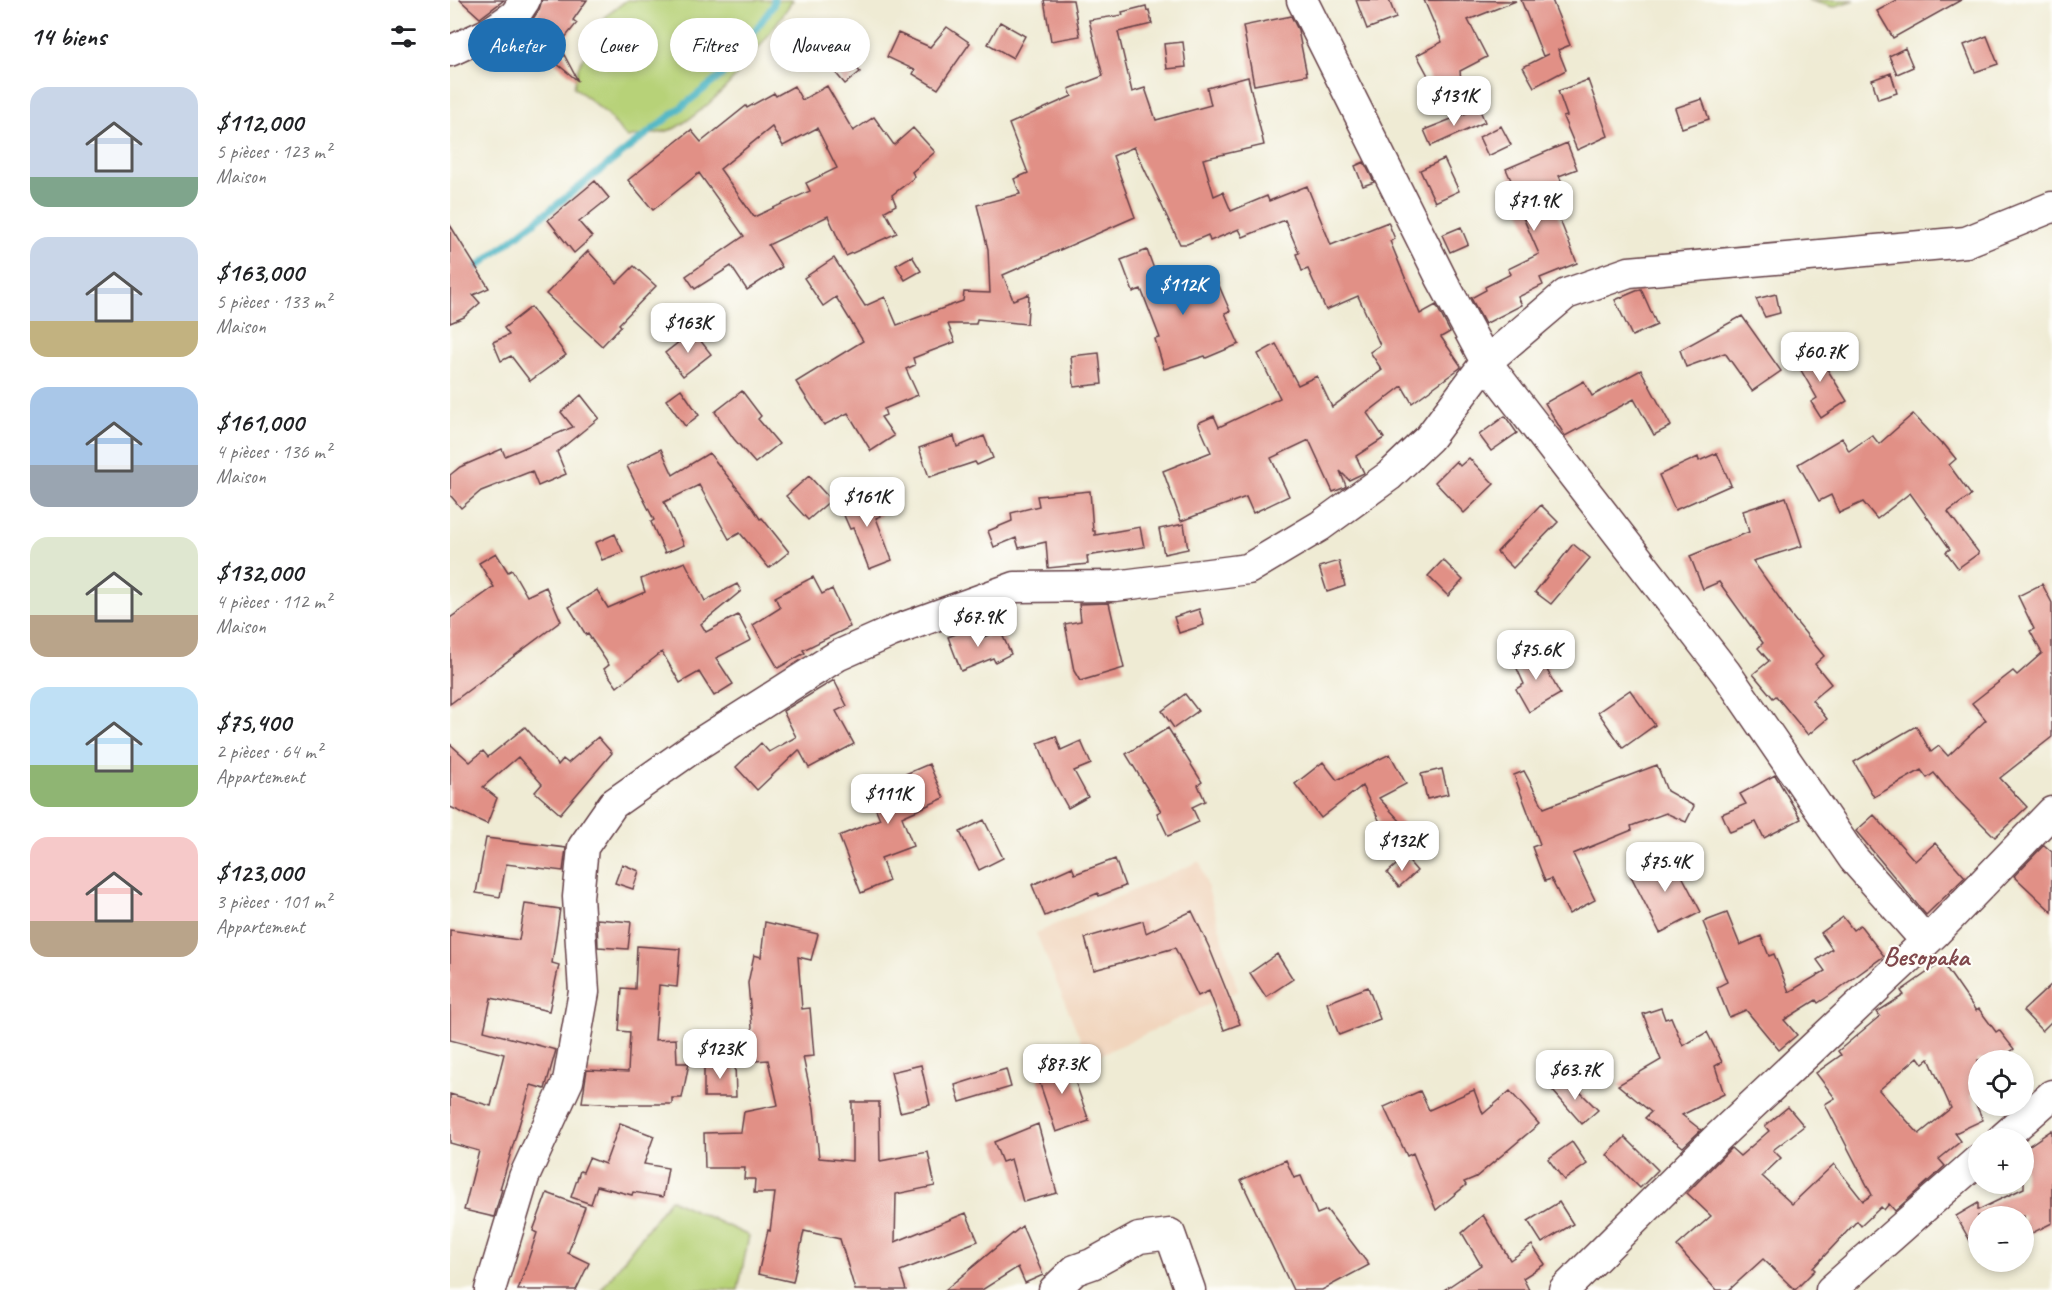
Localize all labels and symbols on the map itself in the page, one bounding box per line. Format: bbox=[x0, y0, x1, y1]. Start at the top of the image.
pin: $131K bbox=[1412, 76, 1496, 127]
pin: $71.9K bbox=[1485, 181, 1583, 232]
pin: $112K bbox=[1141, 265, 1225, 316]
pin: $163K bbox=[646, 303, 730, 354]
pin: $60.7K bbox=[1771, 332, 1869, 383]
pin: $161K bbox=[825, 477, 909, 528]
pin: $67.9K bbox=[929, 597, 1027, 648]
pin: $75.6K bbox=[1487, 630, 1585, 681]
pin: $111K bbox=[846, 774, 930, 825]
pin: $132K bbox=[1360, 821, 1444, 872]
pin: $75.4K bbox=[1616, 842, 1714, 893]
district label: Besopaka bbox=[1883, 939, 1971, 973]
pin: $123K bbox=[678, 1029, 762, 1080]
pin: $87.3K bbox=[1013, 1044, 1111, 1095]
pin: $63.7K bbox=[1526, 1050, 1624, 1101]

